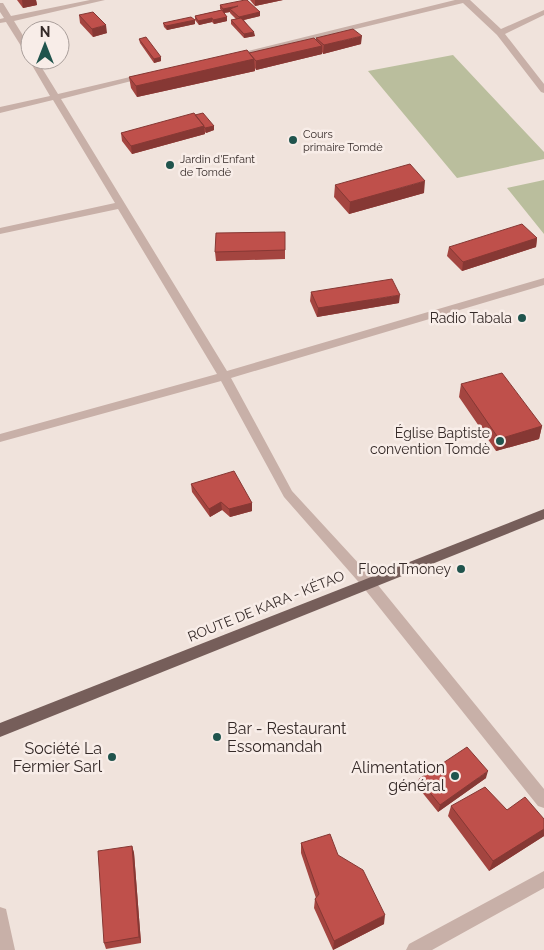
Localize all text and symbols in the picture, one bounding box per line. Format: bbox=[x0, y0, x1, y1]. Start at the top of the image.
north arrow bbox=[20, 20, 70, 70]
text: N bbox=[40, 24, 50, 40]
place label: Cours primaire Tomdè bbox=[303, 128, 383, 154]
marker: Cours primaire Tomdè bbox=[287, 134, 299, 146]
place label: Jardin d'Enfant de Tomdè bbox=[180, 153, 255, 179]
marker: Jardin d'Enfant de Tomdè bbox=[164, 159, 176, 171]
place label: Radio Tabala bbox=[430, 310, 512, 326]
marker: Radio Tabala bbox=[516, 312, 528, 324]
place label: Église Baptiste convention Tomdè bbox=[370, 424, 490, 457]
marker: Église Baptiste convention Tomdè bbox=[494, 435, 506, 447]
place label: Flood Tmoney bbox=[358, 561, 451, 577]
marker: Flood Tmoney bbox=[455, 563, 467, 575]
street label: ROUTE DE KARA - KÉTAO bbox=[185, 566, 347, 645]
place label: Bar - Restaurant Essomandah bbox=[227, 719, 347, 756]
marker: Bar - Restaurant Essomandah bbox=[211, 731, 223, 743]
place label: Société La Fermier Sarl bbox=[13, 739, 103, 776]
marker: Société La Fermier Sarl bbox=[106, 751, 118, 763]
place label: Alimentation général bbox=[351, 758, 446, 795]
marker: Alimentation général bbox=[449, 770, 461, 782]

